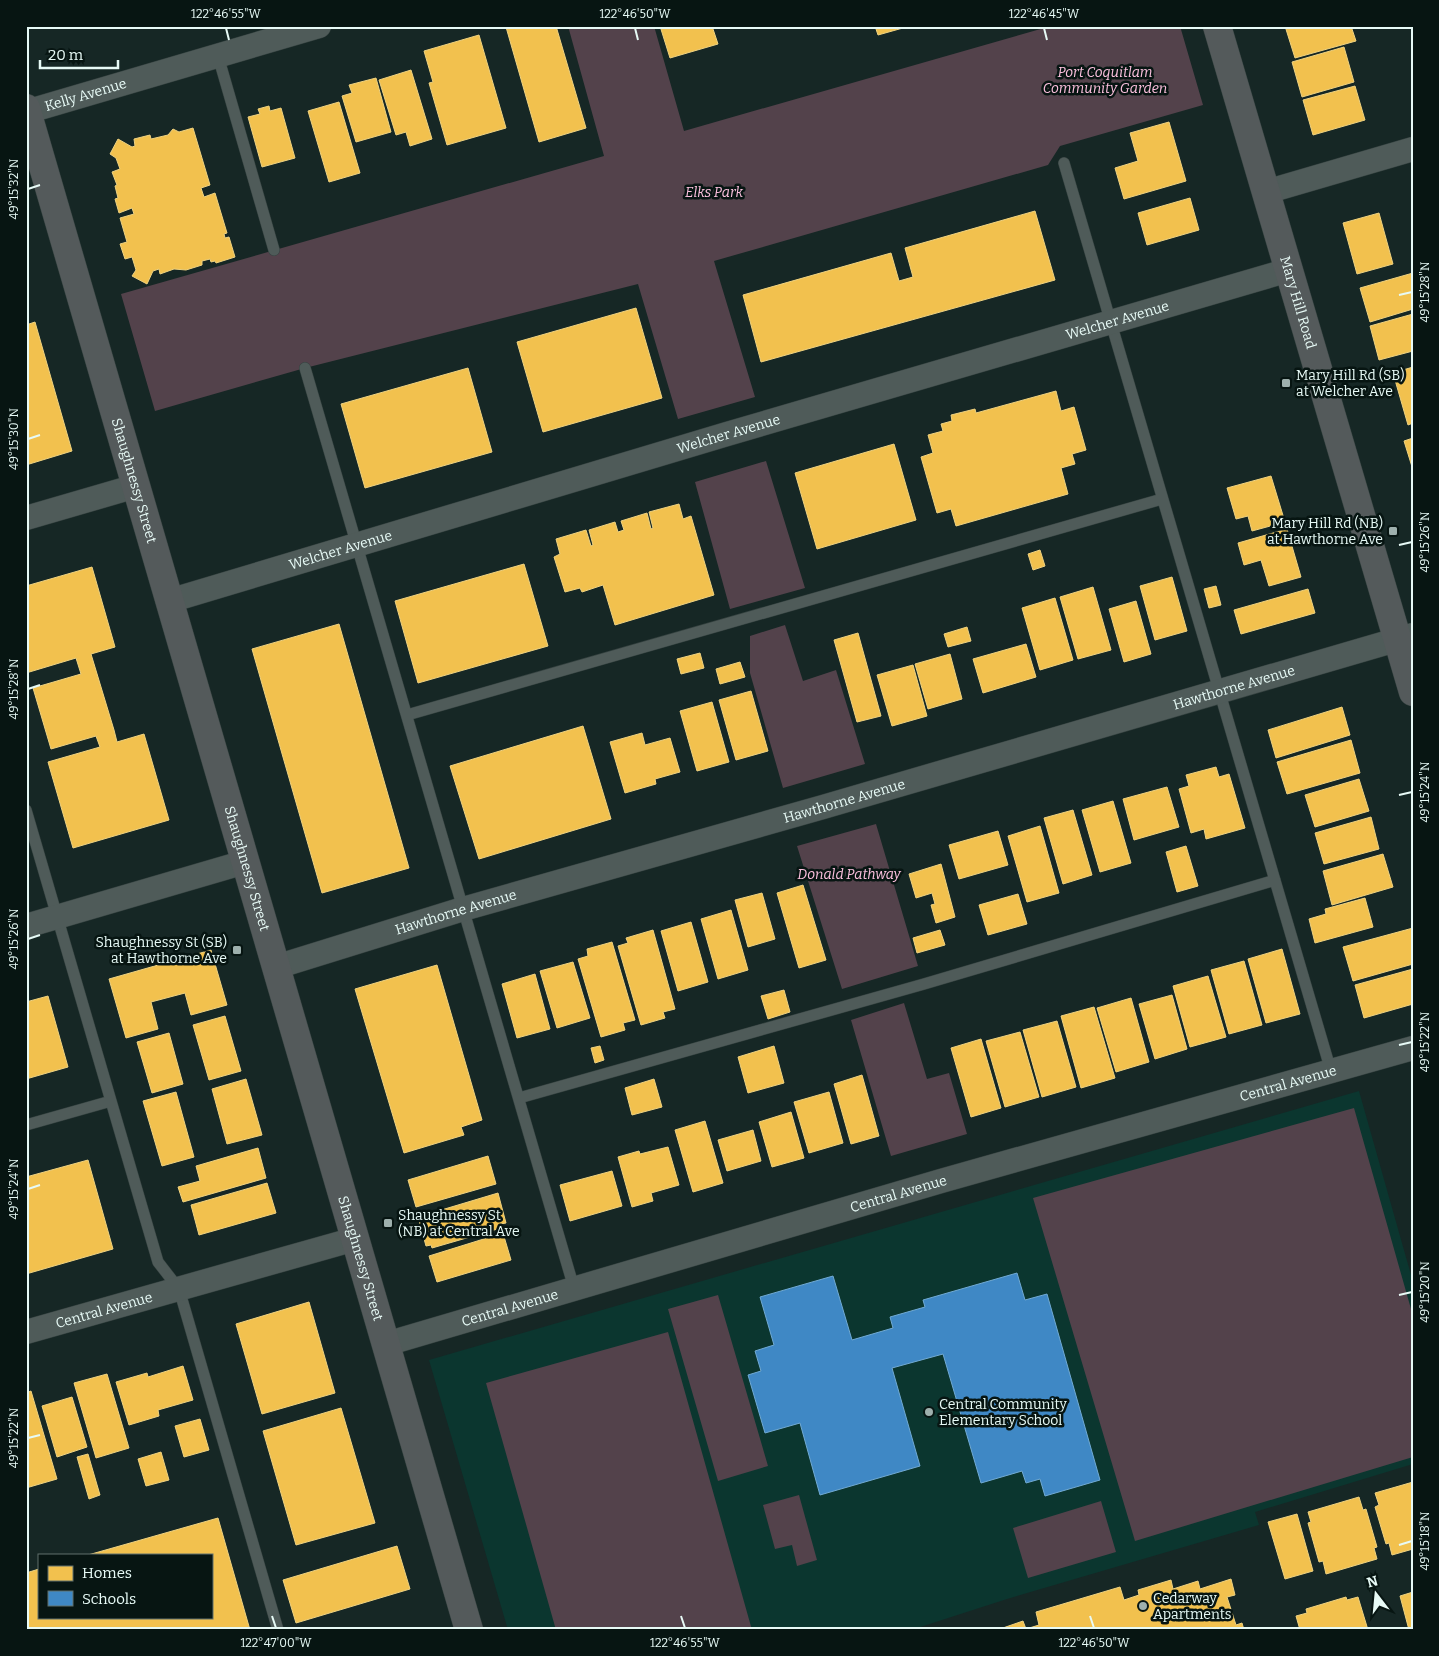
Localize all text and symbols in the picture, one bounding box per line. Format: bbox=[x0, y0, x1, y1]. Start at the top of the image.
text: 122°46'55"W bbox=[191, 7, 262, 21]
text: 122°46'50"W bbox=[599, 7, 671, 21]
text: 122°46'45"W bbox=[1009, 7, 1080, 21]
scale bar bbox=[40, 38, 118, 70]
text: 20 m bbox=[48, 46, 84, 64]
park label: Port Coquitlam Community Garden bbox=[1043, 64, 1167, 97]
street label: Kelly Avenue bbox=[43, 75, 128, 115]
text: 49°15'32"N bbox=[7, 158, 21, 219]
park label: Elks Park bbox=[685, 184, 743, 201]
street label: Mary Hill Road bbox=[1277, 254, 1320, 351]
text: 49°15'28"N bbox=[1418, 261, 1432, 322]
street label: Welcher Avenue bbox=[1064, 297, 1171, 343]
place label: Mary Hill Rd (SB) at Welcher Ave bbox=[1296, 367, 1405, 400]
marker: Mary Hill Rd (SB) at Welcher Ave bbox=[1280, 377, 1292, 389]
text: 49°15'30"N bbox=[7, 408, 21, 470]
street label: Welcher Avenue bbox=[675, 410, 782, 457]
street label: Shaughnessy Street bbox=[108, 416, 161, 545]
text: 49°15'26"N bbox=[1418, 511, 1432, 572]
place label: Mary Hill Rd (NB) at Hawthorne Ave bbox=[1267, 515, 1383, 548]
marker: Mary Hill Rd (NB) at Hawthorne Ave bbox=[1387, 525, 1399, 537]
street label: Welcher Avenue bbox=[287, 526, 394, 573]
text: 49°15'28"N bbox=[7, 658, 21, 719]
street label: Hawthorne Avenue bbox=[1171, 661, 1297, 713]
text: 49°15'24"N bbox=[1418, 761, 1432, 822]
street label: Hawthorne Avenue bbox=[781, 775, 907, 826]
street label: Shaughnessy Street bbox=[221, 804, 274, 933]
park label: Donald Pathway bbox=[797, 866, 902, 883]
street label: Hawthorne Avenue bbox=[393, 886, 518, 938]
text: 49°15'26"N bbox=[7, 908, 21, 969]
place label: Shaughnessy St (SB) at Hawthorne Ave bbox=[95, 934, 227, 967]
marker: Shaughnessy St (SB) at Hawthorne Ave bbox=[231, 944, 243, 956]
text: 49°15'22"N bbox=[1418, 1011, 1432, 1072]
street label: Central Avenue bbox=[1238, 1061, 1338, 1105]
text: 49°15'24"N bbox=[7, 1158, 21, 1219]
street label: Central Avenue bbox=[848, 1171, 949, 1216]
street label: Shaughnessy Street bbox=[335, 1194, 387, 1323]
place label: Shaughnessy St (NB) at Central Ave bbox=[398, 1207, 520, 1240]
marker: Shaughnessy St (NB) at Central Ave bbox=[382, 1217, 394, 1229]
text: 49°15'20"N bbox=[1418, 1261, 1432, 1323]
street label: Central Avenue bbox=[459, 1285, 560, 1330]
street label: Central Avenue bbox=[54, 1288, 154, 1332]
place label: Central Community Elementary School bbox=[939, 1396, 1068, 1429]
marker: Central Community Elementary School bbox=[923, 1406, 935, 1418]
text: 49°15'22"N bbox=[7, 1407, 21, 1468]
text: 49°15'18"N bbox=[1418, 1511, 1432, 1571]
legend bbox=[38, 1554, 212, 1618]
text: Homes bbox=[82, 1564, 132, 1582]
north arrow bbox=[1352, 1568, 1402, 1618]
text: N bbox=[1365, 1572, 1380, 1592]
text: Schools bbox=[82, 1590, 136, 1608]
place label: Cedarway Apartments bbox=[1153, 1590, 1231, 1623]
marker: Cedarway Apartments bbox=[1137, 1600, 1149, 1612]
text: 122°47'00"W bbox=[240, 1636, 312, 1650]
text: 122°46'55"W bbox=[650, 1636, 721, 1650]
text: 122°46'50"W bbox=[1058, 1636, 1130, 1650]

